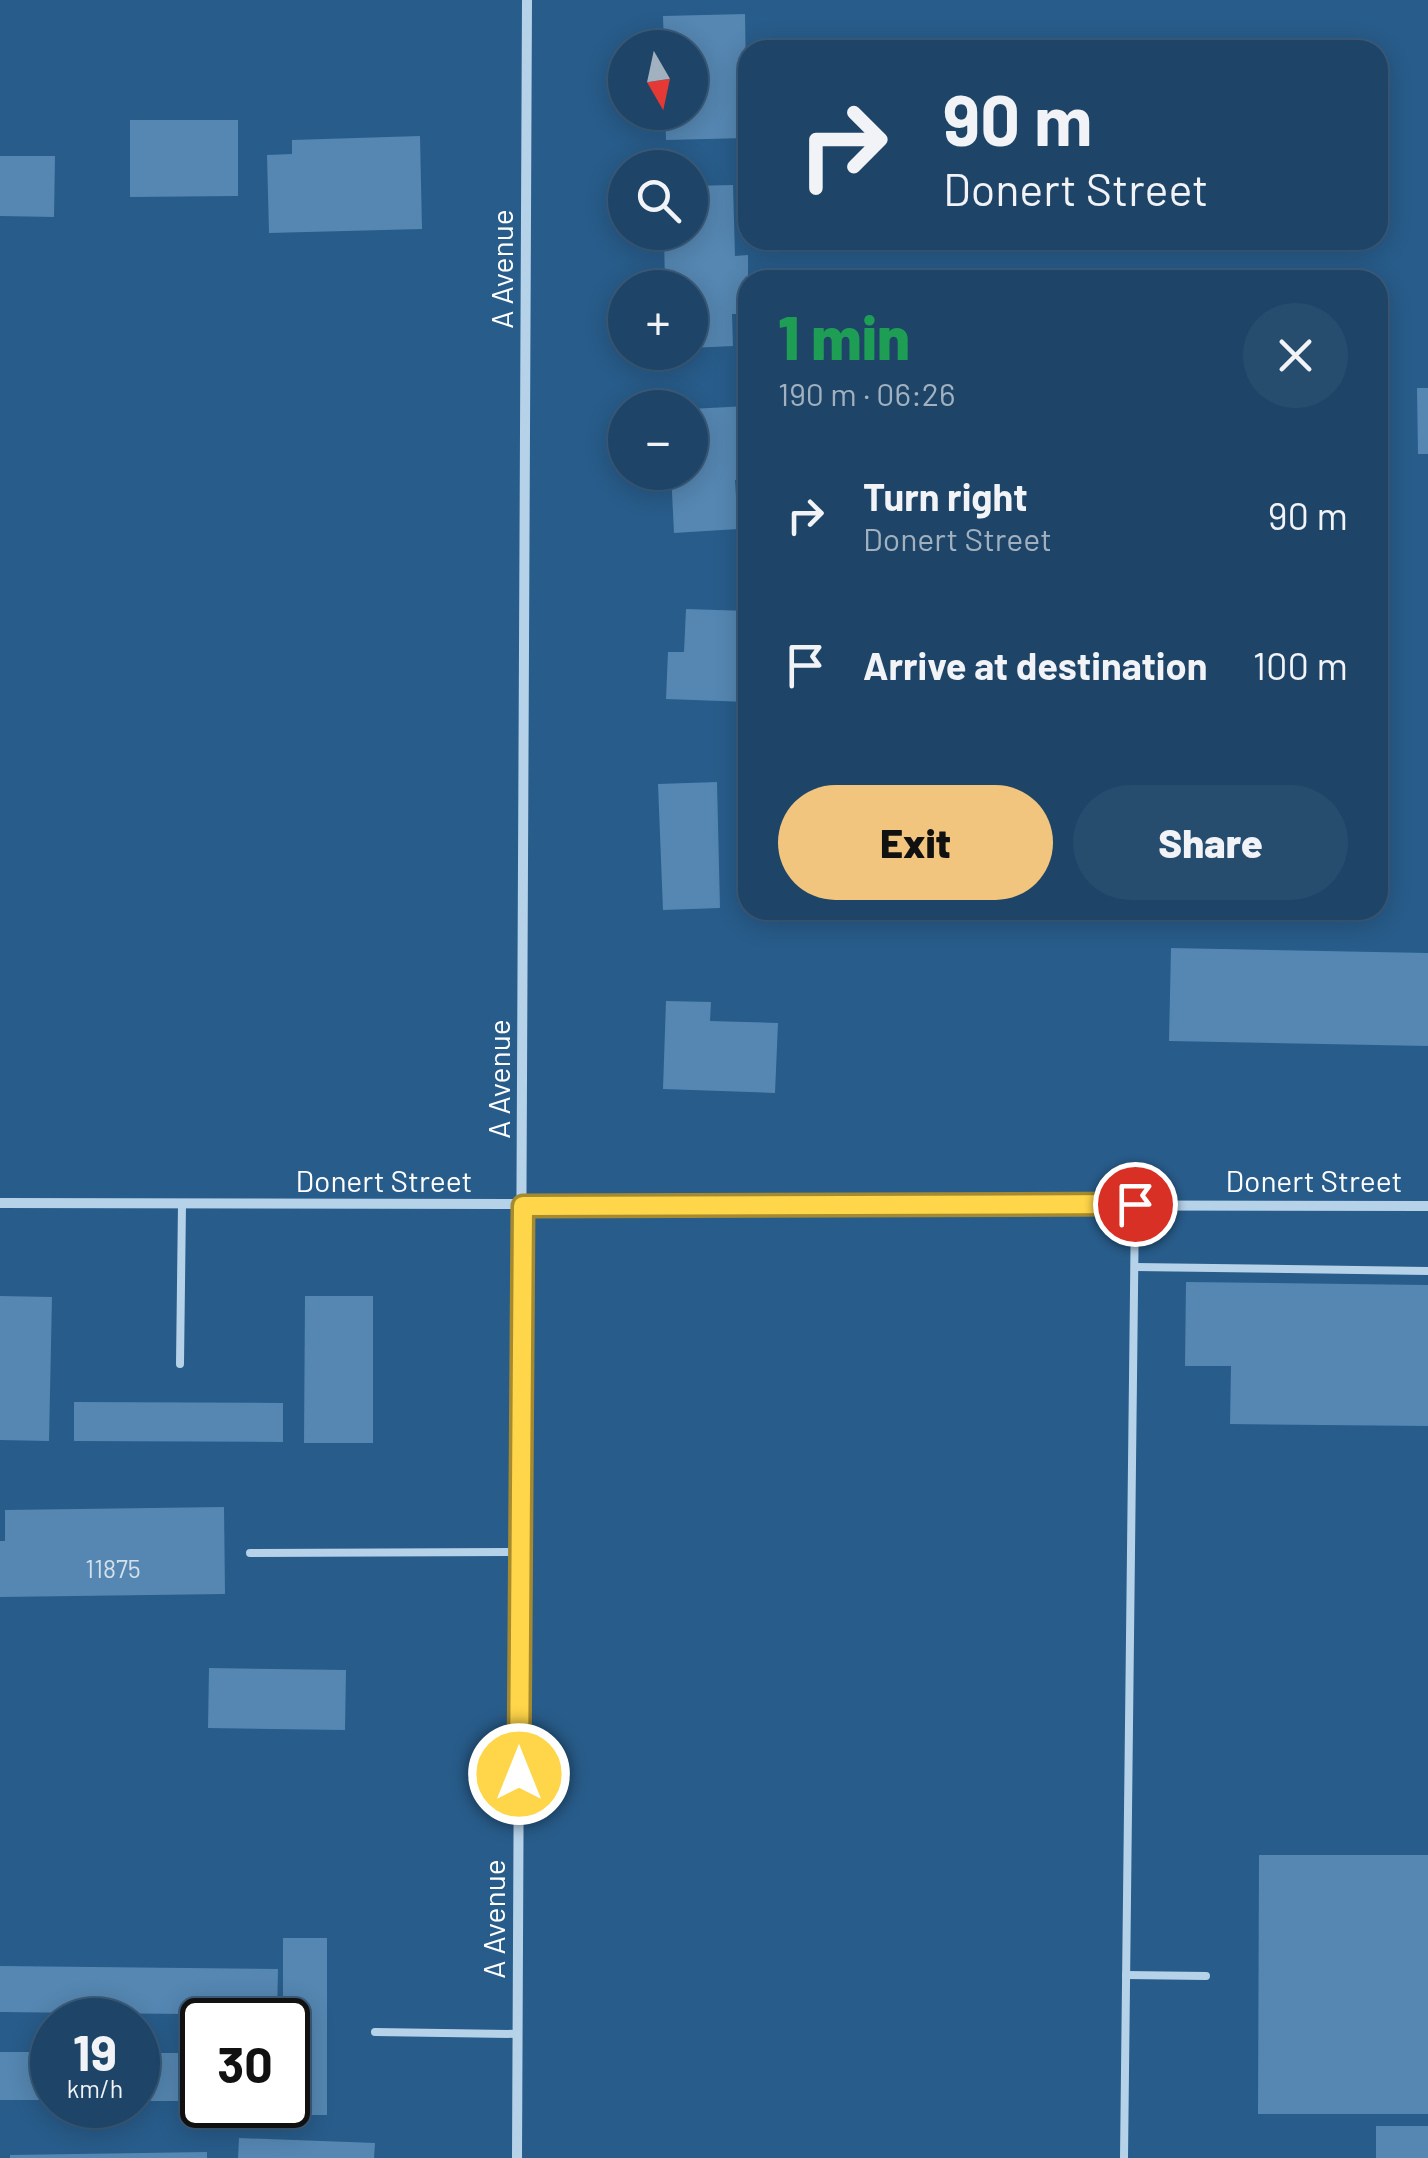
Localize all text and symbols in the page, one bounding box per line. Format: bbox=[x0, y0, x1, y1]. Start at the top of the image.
north arrow bbox=[608, 30, 708, 130]
map controls bbox=[608, 30, 708, 490]
text: 90 m bbox=[943, 76, 1093, 160]
icon: right bbox=[778, 80, 908, 210]
button: search bbox=[608, 150, 708, 250]
text: Donert Street bbox=[943, 161, 1209, 215]
street label: A Avenue bbox=[483, 209, 519, 329]
button: + bbox=[608, 270, 708, 370]
text: 1 min bbox=[778, 300, 910, 372]
button: close bbox=[1243, 303, 1348, 408]
text: 190 m · 06:26 bbox=[778, 374, 955, 412]
button: − bbox=[608, 390, 708, 490]
text: Turn right bbox=[863, 473, 1028, 519]
icon: right bbox=[778, 488, 833, 543]
text: 90 m bbox=[1268, 492, 1348, 538]
text: Donert Street bbox=[863, 519, 1052, 557]
icon: arrive bbox=[778, 638, 833, 693]
text: Arrive at destination bbox=[863, 642, 1208, 688]
text: 100 m bbox=[1253, 642, 1348, 688]
button: Exit bbox=[778, 785, 1053, 900]
button: Share bbox=[1073, 785, 1348, 900]
street label: A Avenue bbox=[480, 1019, 516, 1139]
street label: Donert Street bbox=[296, 1162, 473, 1198]
pin bbox=[1093, 1162, 1178, 1247]
street label: Donert Street bbox=[1226, 1162, 1403, 1198]
icon: arrive bbox=[1108, 1177, 1163, 1232]
house number: 11875 bbox=[85, 1553, 141, 1583]
position arrow bbox=[467, 1722, 571, 1826]
street label: A Avenue bbox=[475, 1859, 511, 1979]
speed limit sign: 30 bbox=[180, 1998, 310, 2128]
text: 19 bbox=[73, 2021, 117, 2081]
text: km/h bbox=[67, 2073, 123, 2103]

